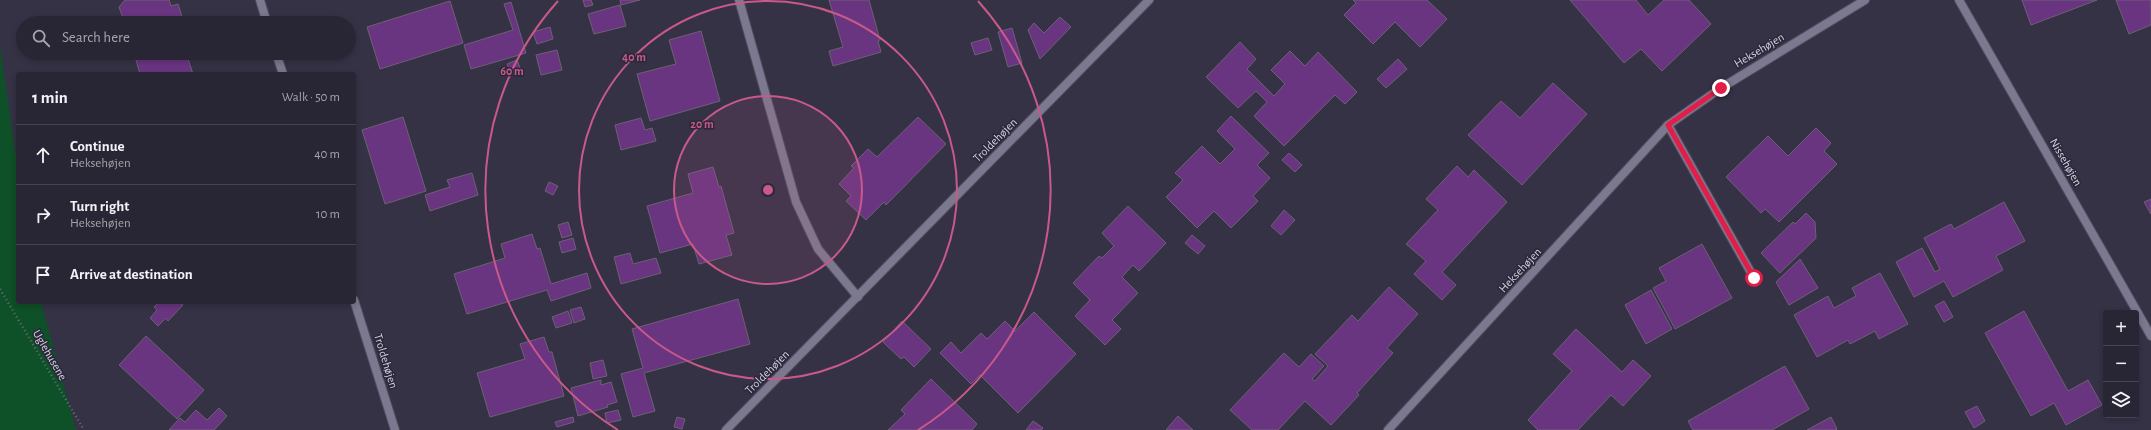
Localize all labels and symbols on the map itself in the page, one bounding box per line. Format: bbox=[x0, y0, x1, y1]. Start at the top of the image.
street label: Heksehøjen bbox=[1732, 30, 1787, 70]
text: 40 m bbox=[622, 51, 646, 63]
text: 60 m bbox=[500, 65, 524, 77]
route end bbox=[1712, 79, 1730, 97]
street label: Troldehøjen bbox=[971, 116, 1020, 165]
text: 20 m bbox=[690, 118, 714, 130]
street label: Nissehøjen bbox=[2047, 136, 2084, 188]
centre of rings bbox=[761, 183, 775, 197]
street label: Heksehøjen bbox=[1497, 245, 1544, 295]
route start bbox=[1745, 269, 1763, 287]
street label: Uglehusene bbox=[31, 328, 69, 382]
street label: Troldehøjen bbox=[371, 332, 400, 390]
street label: Troldehøjen bbox=[743, 348, 792, 397]

